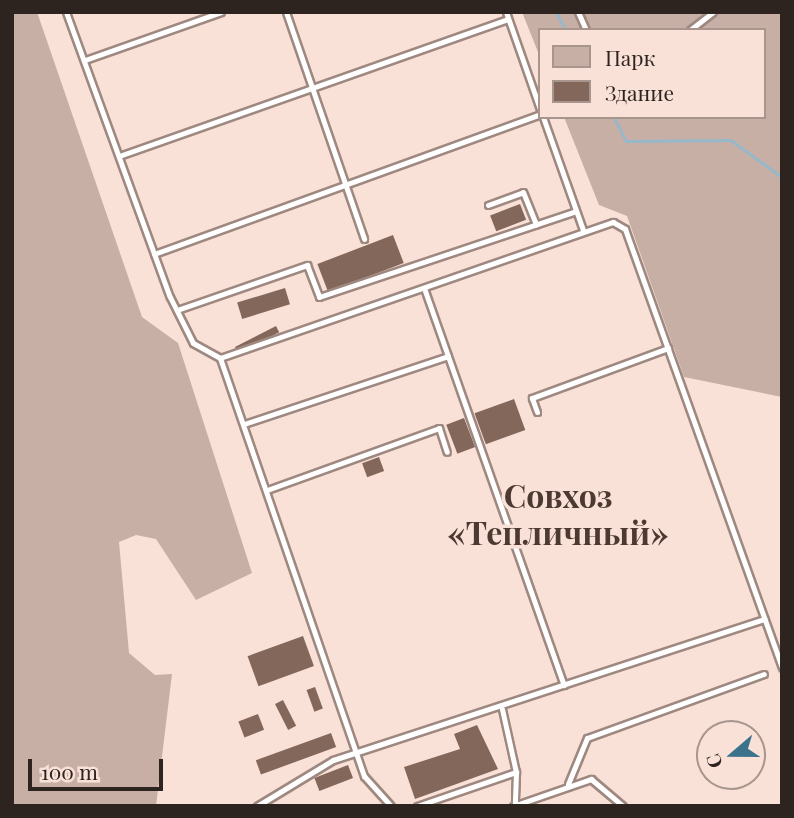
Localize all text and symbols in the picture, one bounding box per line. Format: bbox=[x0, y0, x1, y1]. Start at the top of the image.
legend bbox=[538, 28, 766, 119]
text: Парк bbox=[605, 43, 655, 71]
text: Здание bbox=[605, 78, 674, 106]
district label: Совхоз «Тепличный» bbox=[448, 477, 668, 552]
north arrow bbox=[696, 720, 766, 790]
scale bar bbox=[32, 744, 166, 788]
text: С bbox=[699, 751, 728, 772]
text: 100 m bbox=[41, 757, 98, 785]

